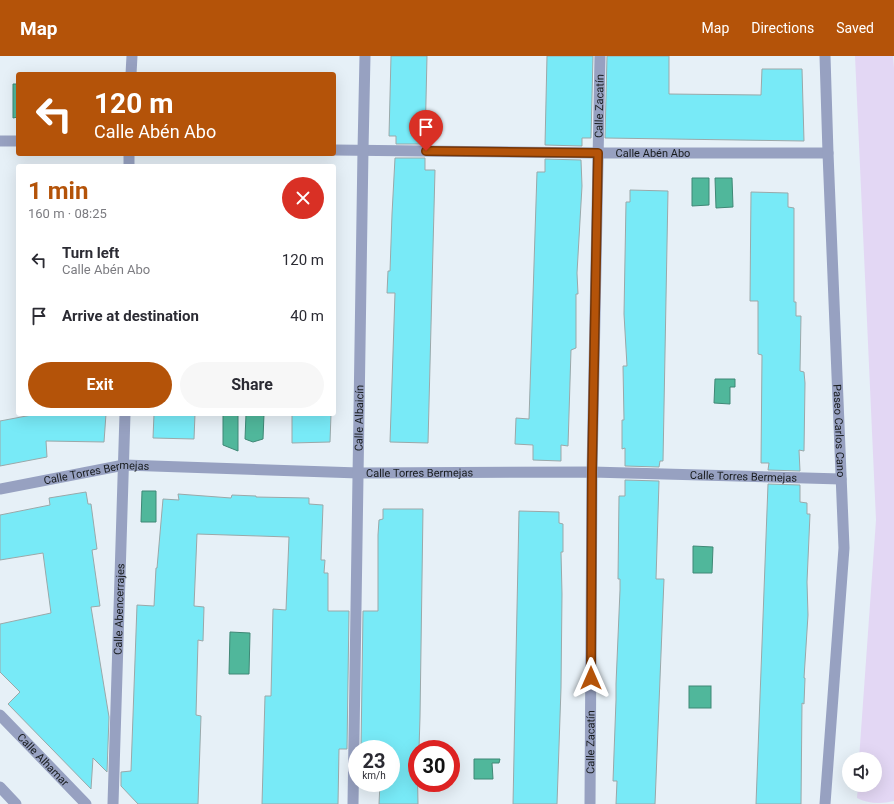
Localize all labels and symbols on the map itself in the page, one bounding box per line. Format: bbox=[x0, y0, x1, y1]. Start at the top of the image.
street label: Calle Zacatín bbox=[592, 74, 606, 138]
pin bbox=[409, 110, 443, 151]
street label: Calle Abén Abo bbox=[616, 147, 690, 160]
street label: Paseo Carlos Cano bbox=[831, 384, 848, 478]
street label: Calle Albaicín bbox=[352, 385, 366, 451]
street label: Calle Torres Bermejas bbox=[42, 458, 150, 487]
street label: Calle Torres Bermejas bbox=[366, 466, 473, 479]
street label: Calle Torres Bermejas bbox=[690, 468, 798, 484]
street label: Calle Abencerrajes bbox=[111, 563, 127, 655]
position arrow bbox=[570, 657, 612, 699]
street label: Calle Zacatín bbox=[584, 710, 597, 774]
street label: Calle Alhamar bbox=[15, 730, 72, 789]
speed limit sign: 30 bbox=[408, 740, 460, 792]

